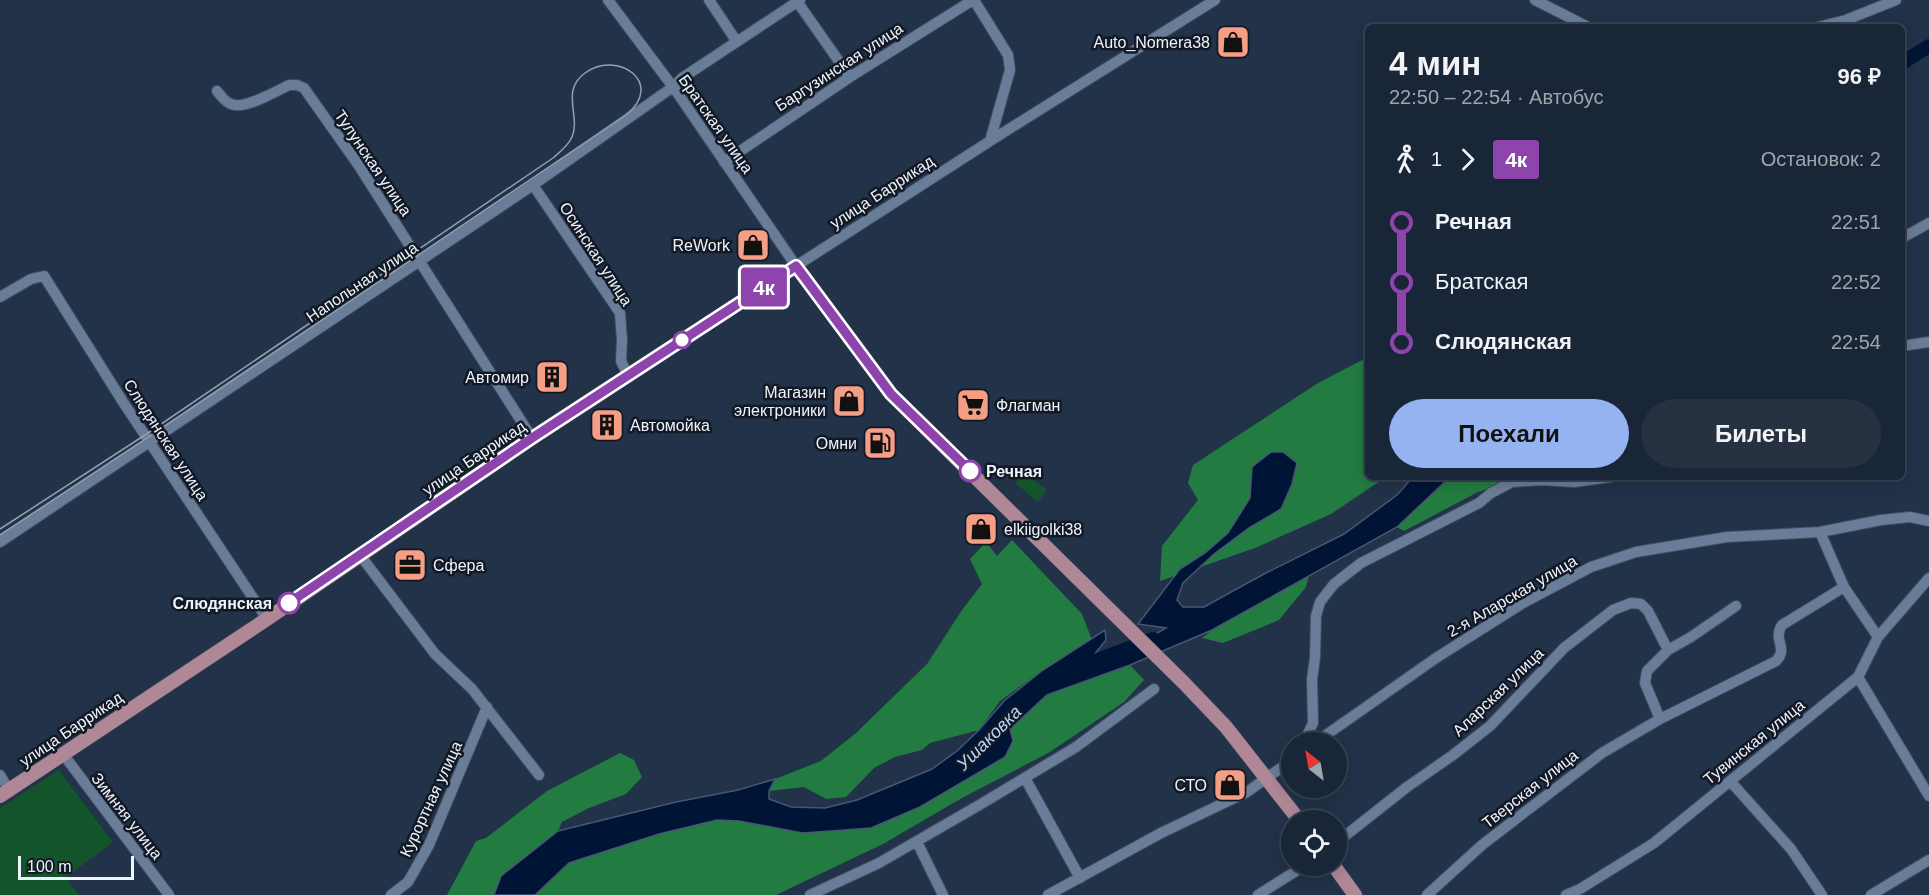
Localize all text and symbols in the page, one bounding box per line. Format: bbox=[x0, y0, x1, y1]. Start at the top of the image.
street label: Баргузинская улица bbox=[772, 19, 906, 115]
shop icon: Auto_Nomera38 bbox=[1215, 24, 1251, 60]
place label: Auto_Nomera38 bbox=[1093, 34, 1210, 52]
text: 4 мин bbox=[1389, 45, 1481, 82]
text: 96 ₽ bbox=[1838, 64, 1881, 89]
street label: Братская улица bbox=[676, 71, 756, 177]
text: 22:50 – 22:54 · Автобус bbox=[1389, 86, 1603, 108]
street label: Тулунская улица bbox=[331, 107, 415, 219]
icon: walk bbox=[1389, 143, 1422, 176]
icon: forward bbox=[1451, 143, 1484, 176]
text: 1 bbox=[1431, 148, 1442, 170]
text: 4к bbox=[1505, 148, 1527, 171]
text: Остановок: 2 bbox=[1761, 148, 1881, 170]
street label: улица Баррикад bbox=[827, 152, 938, 232]
street label: Осинская улица bbox=[556, 199, 636, 309]
text: Речная bbox=[1435, 209, 1512, 234]
text: 22:51 bbox=[1831, 211, 1881, 233]
shop icon: ReWork bbox=[735, 227, 771, 263]
place label: ReWork bbox=[673, 237, 731, 254]
street label: Напольная улица bbox=[303, 239, 421, 325]
line badge: 4к bbox=[737, 268, 791, 306]
text: Братская bbox=[1435, 269, 1529, 294]
text: 22:52 bbox=[1831, 271, 1881, 293]
text: 4к bbox=[753, 276, 775, 299]
text: Слюдянская bbox=[1435, 329, 1572, 354]
unlabelled marker bbox=[673, 331, 691, 349]
text: 22:54 bbox=[1831, 331, 1881, 353]
building icon: Автомир bbox=[534, 359, 570, 395]
place label: Автомир bbox=[465, 369, 529, 386]
street label: Слюдянская улица bbox=[121, 376, 212, 504]
shop icon: Магазин электроники bbox=[831, 383, 867, 419]
place label: Магазин электроники bbox=[734, 384, 826, 419]
supermarket icon: Флагман bbox=[955, 387, 991, 423]
place label: Флагман bbox=[996, 397, 1060, 414]
button: Поехали bbox=[1389, 399, 1629, 468]
button: Билеты bbox=[1641, 399, 1881, 468]
building icon: Автомойка bbox=[589, 407, 625, 443]
street label: улица Баррикад bbox=[419, 417, 529, 499]
place label: Автомойка bbox=[630, 417, 710, 434]
fuel station icon: Омни bbox=[862, 425, 898, 461]
place label: Омни bbox=[816, 435, 857, 452]
marker: Речная bbox=[959, 460, 981, 482]
place label: Речная bbox=[986, 463, 1042, 480]
shop icon: elkiigolki38 bbox=[963, 511, 999, 547]
place label: elkiigolki38 bbox=[1004, 521, 1082, 538]
office icon: Сфера bbox=[392, 547, 428, 583]
street label: 2-я Аларская улица bbox=[1444, 552, 1580, 640]
place label: Сфера bbox=[433, 557, 485, 574]
marker: Слюдянская bbox=[278, 592, 300, 614]
place label: Слюдянская bbox=[173, 595, 272, 612]
street label: Аларская улица bbox=[1449, 644, 1547, 740]
street label: улица Баррикад bbox=[16, 688, 126, 770]
street label: Тувинская улица bbox=[1700, 696, 1808, 788]
water label: Ушаковка bbox=[952, 702, 1025, 775]
north arrow bbox=[1281, 732, 1347, 798]
map controls bbox=[1281, 732, 1347, 876]
street label: Курортная улица bbox=[397, 738, 465, 860]
street label: Тверская улица bbox=[1479, 746, 1581, 832]
shop icon: СТО bbox=[1212, 767, 1248, 803]
street label: Зимняя улица bbox=[88, 770, 166, 862]
place label: СТО bbox=[1174, 777, 1207, 794]
button: locate bbox=[1281, 810, 1347, 876]
scale bar bbox=[18, 853, 134, 880]
text: 100 m bbox=[27, 858, 71, 875]

